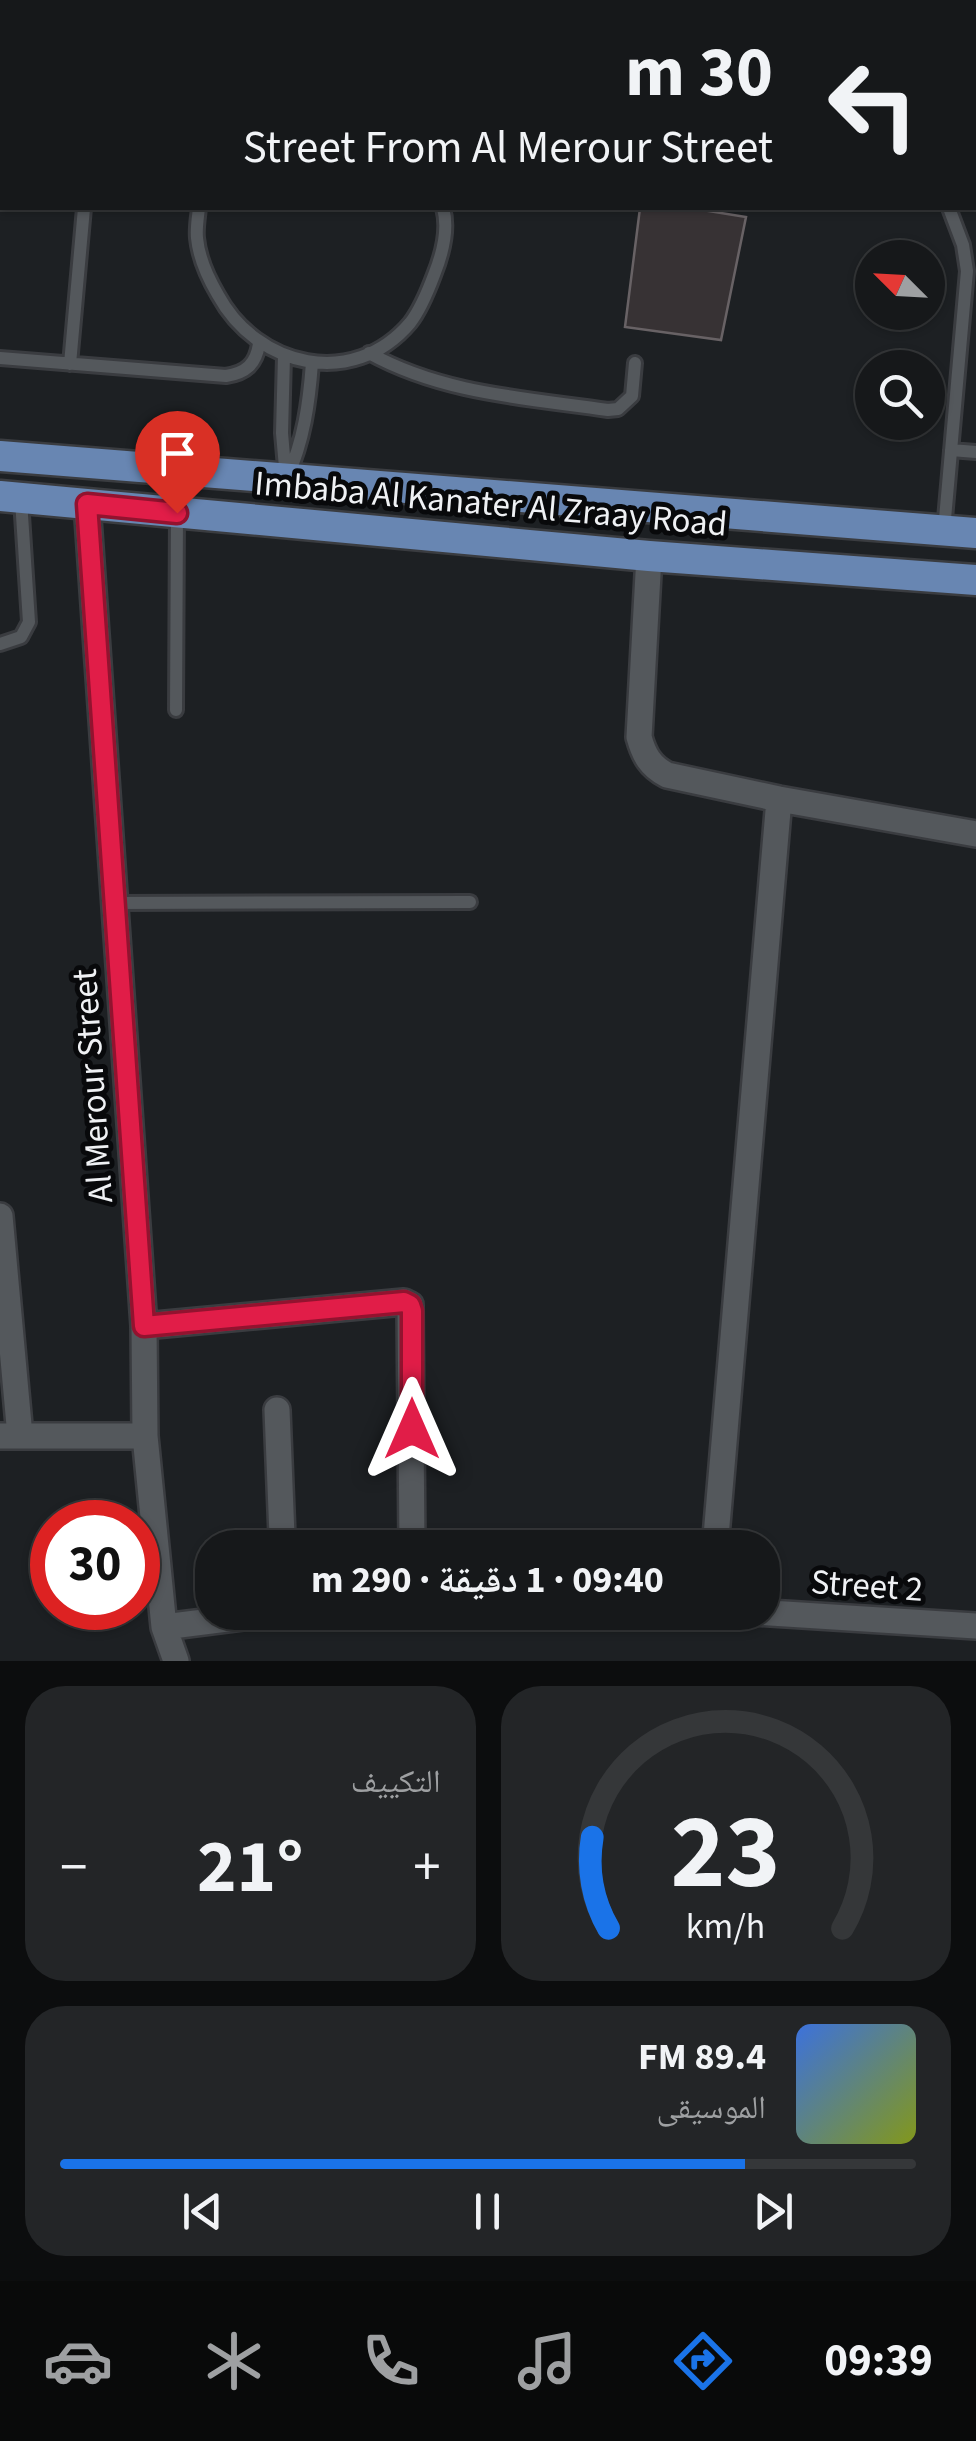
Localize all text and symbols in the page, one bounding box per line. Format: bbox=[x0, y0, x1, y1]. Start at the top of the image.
text: 30 m bbox=[625, 23, 773, 123]
icon: left bbox=[808, 40, 938, 170]
text: Street From Al Merour Street bbox=[243, 116, 773, 180]
north arrow bbox=[855, 240, 945, 330]
map controls bbox=[855, 240, 945, 440]
button: search bbox=[855, 350, 945, 440]
pin bbox=[135, 411, 220, 514]
icon: arrive bbox=[150, 426, 205, 481]
street label: Imbaba Al Kanater Al Zraay Road bbox=[253, 458, 729, 550]
street label: Al Merour Street bbox=[60, 967, 126, 1205]
position arrow bbox=[360, 1377, 464, 1481]
speed limit sign: 30 bbox=[30, 1500, 160, 1630]
text: 09:40 · 1 دقيقة · 290 m bbox=[311, 1553, 664, 1607]
street label: Street 2 bbox=[809, 1557, 925, 1615]
text: التكييف bbox=[351, 1759, 441, 1805]
text: 23 bbox=[671, 1780, 781, 1928]
text: 21° bbox=[197, 1814, 304, 1921]
text: − bbox=[60, 1829, 87, 1907]
text: + bbox=[413, 1829, 440, 1907]
text: km/h bbox=[686, 1901, 765, 1952]
text: 89.4 FM bbox=[638, 2030, 766, 2084]
text: الموسيقى bbox=[656, 2085, 766, 2131]
icon: previous bbox=[175, 2184, 230, 2239]
icon: pause bbox=[460, 2184, 515, 2239]
icon: next bbox=[746, 2184, 801, 2239]
icon: car bbox=[43, 2326, 113, 2396]
icon: climate bbox=[199, 2326, 269, 2396]
icon: phone bbox=[356, 2326, 426, 2396]
icon: music bbox=[512, 2326, 582, 2396]
icon: directions bbox=[668, 2326, 738, 2396]
text: 09:39 bbox=[824, 2329, 933, 2393]

